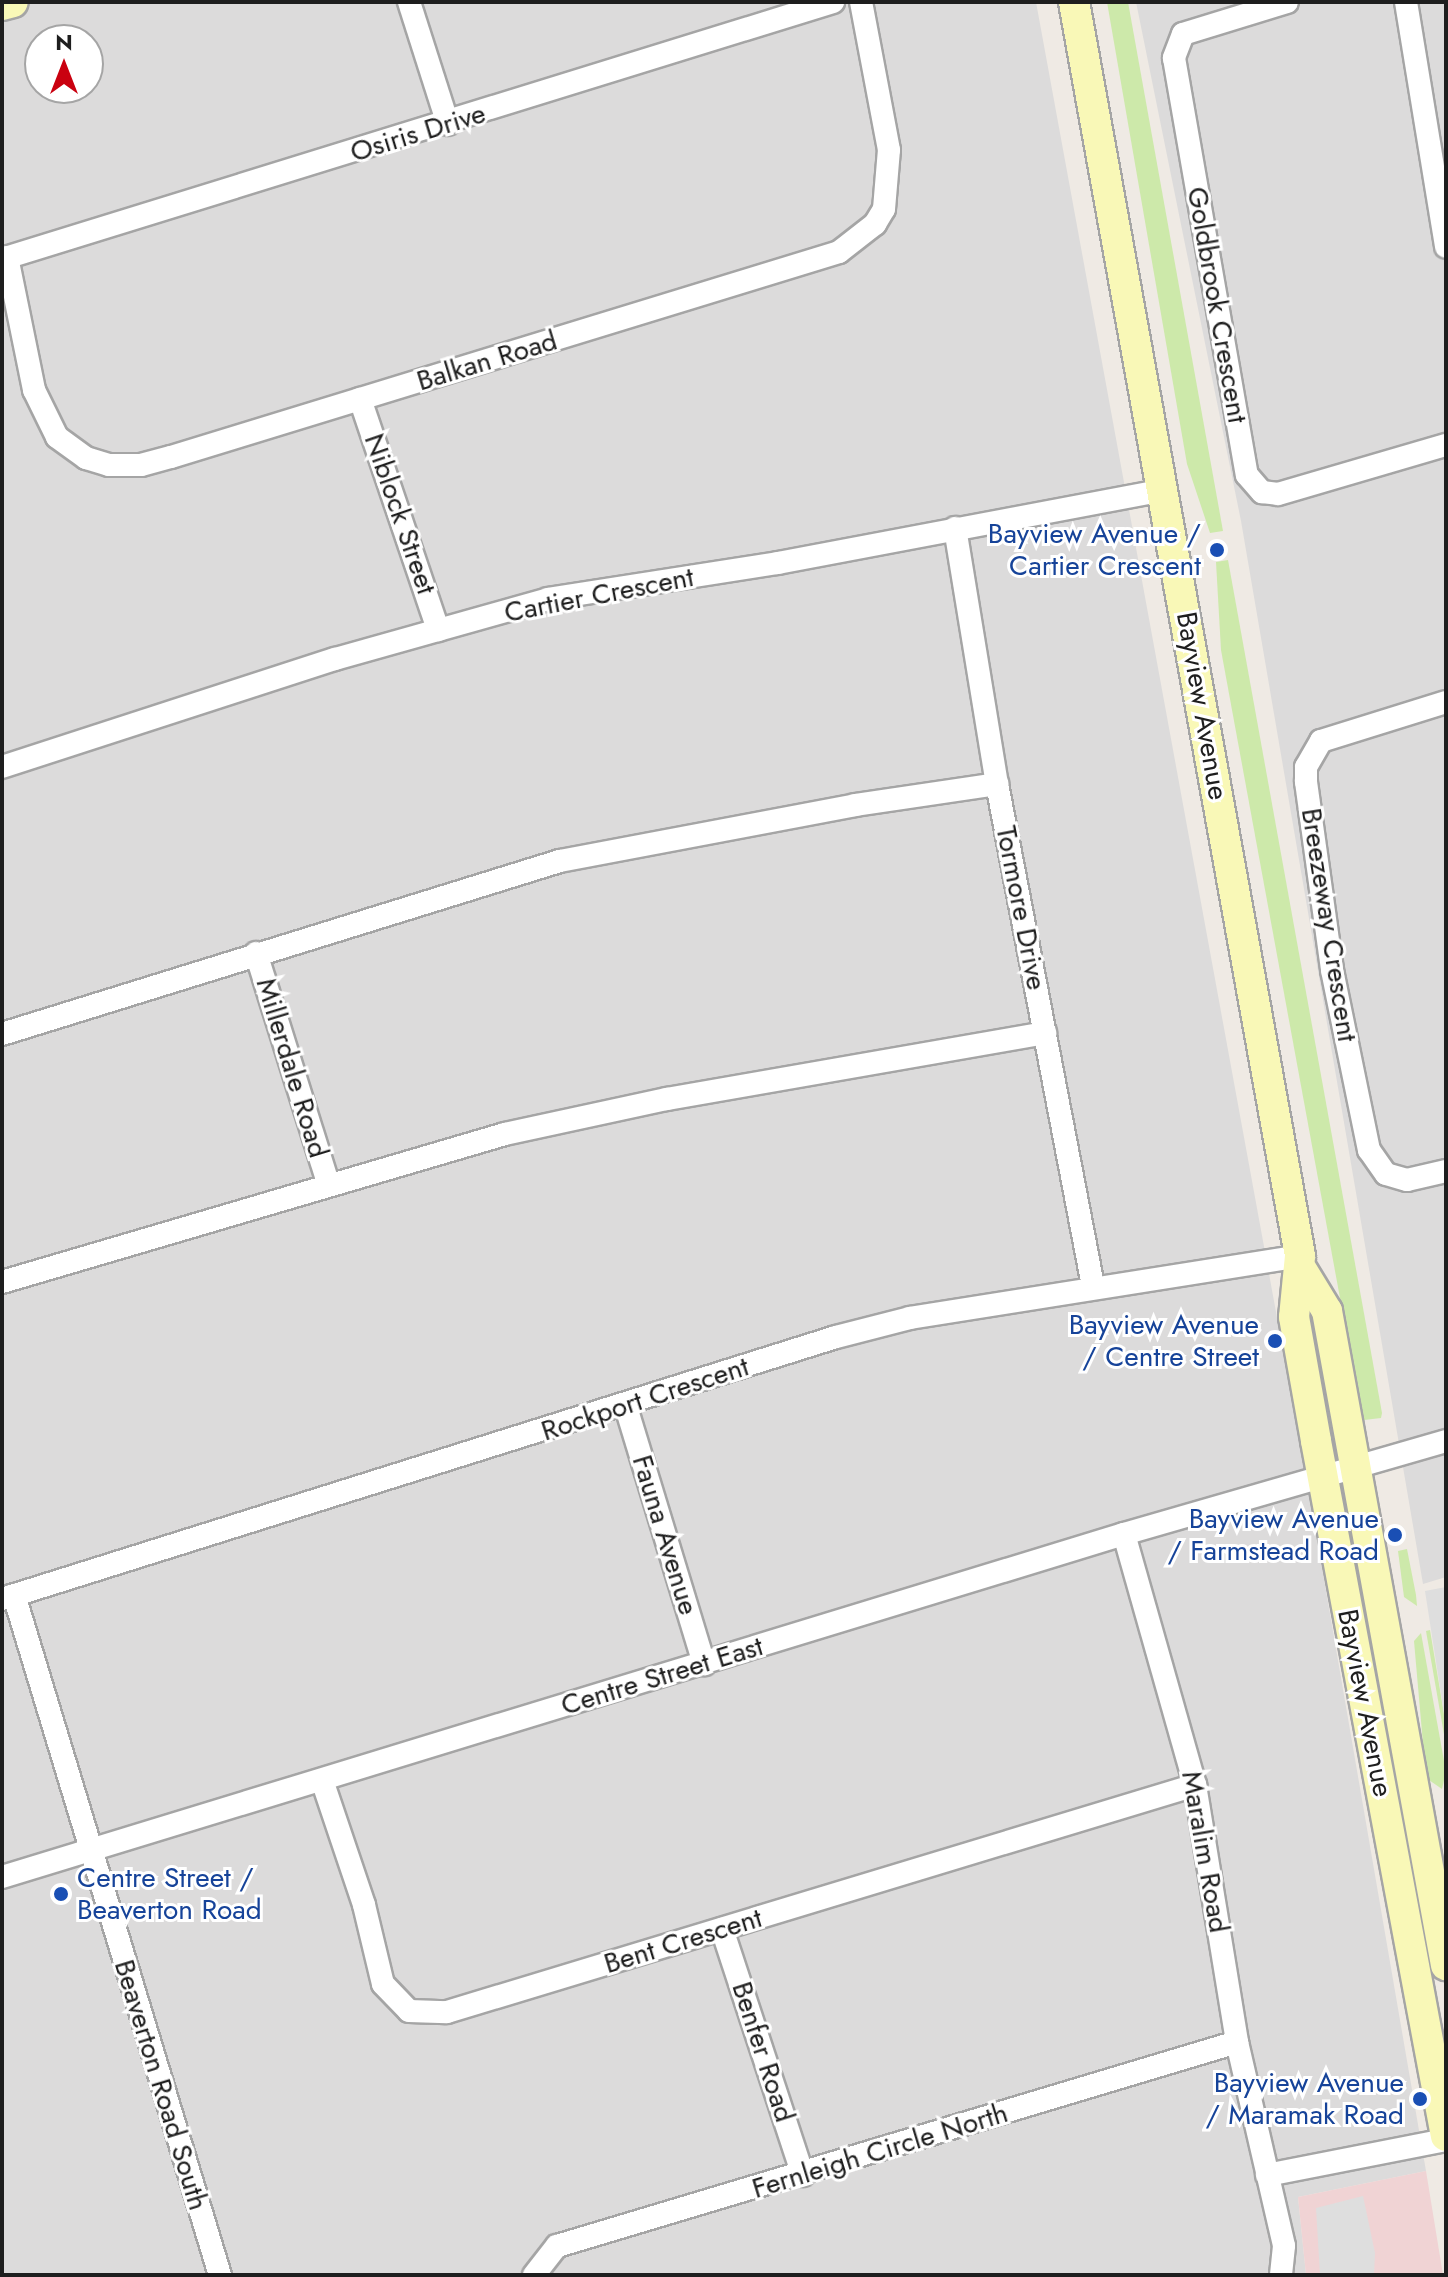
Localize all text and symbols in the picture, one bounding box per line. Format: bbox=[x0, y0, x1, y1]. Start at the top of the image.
north arrow bbox=[24, 24, 104, 104]
text: N bbox=[55, 26, 73, 58]
street label: Osiris Drive bbox=[346, 97, 490, 169]
street label: Goldbrook Crescent bbox=[1180, 184, 1254, 426]
street label: Balkan Road bbox=[413, 324, 561, 398]
street label: Niblock Street bbox=[357, 429, 443, 599]
place label: Bayview Avenue / Cartier Crescent bbox=[988, 517, 1201, 583]
marker: Bayview Avenue / Cartier Crescent bbox=[1208, 541, 1226, 559]
street label: Cartier Crescent bbox=[502, 560, 696, 630]
street label: Bayview Avenue bbox=[1169, 609, 1235, 803]
street label: Breezeway Crescent bbox=[1294, 806, 1364, 1044]
street label: Tormore Drive bbox=[989, 823, 1053, 993]
street label: Millerdale Road bbox=[249, 974, 335, 1162]
place label: Bayview Avenue / Centre Street bbox=[1069, 1308, 1259, 1374]
marker: Bayview Avenue / Centre Street bbox=[1266, 1332, 1284, 1350]
street label: Rockport Crescent bbox=[537, 1350, 753, 1448]
street label: Fauna Avenue bbox=[625, 1451, 705, 1619]
place label: Bayview Avenue / Farmstead Road bbox=[1167, 1502, 1379, 1568]
marker: Bayview Avenue / Farmstead Road bbox=[1386, 1526, 1404, 1544]
street label: Bayview Avenue bbox=[1330, 1606, 1400, 1800]
street label: Centre Street East bbox=[557, 1629, 767, 1723]
street label: Maralim Road bbox=[1174, 1769, 1236, 1935]
place label: Centre Street / Beaverton Road bbox=[77, 1861, 262, 1927]
marker: Centre Street / Beaverton Road bbox=[52, 1885, 70, 1903]
street label: Bent Crescent bbox=[600, 1901, 766, 1981]
street label: Beaverton Road South bbox=[107, 1956, 215, 2214]
street label: Benfer Road bbox=[725, 1978, 801, 2126]
place label: Bayview Avenue / Maramak Road bbox=[1206, 2066, 1404, 2132]
marker: Bayview Avenue / Maramak Road bbox=[1411, 2090, 1429, 2108]
street label: Fernleigh Circle North bbox=[748, 2096, 1012, 2206]

